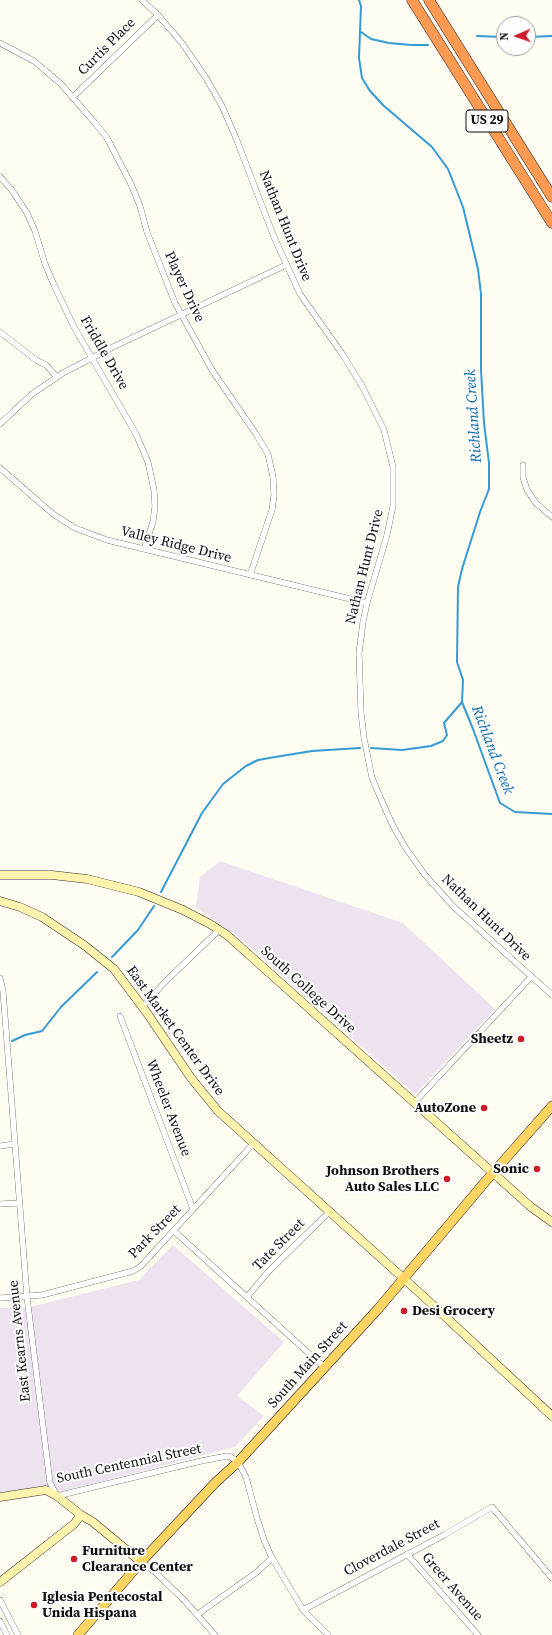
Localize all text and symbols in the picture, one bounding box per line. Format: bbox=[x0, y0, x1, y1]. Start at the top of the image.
street label: Curtis Place bbox=[75, 15, 139, 79]
north arrow bbox=[496, 16, 536, 56]
text: N bbox=[497, 32, 512, 41]
road number: US 29 bbox=[466, 110, 508, 132]
street label: Nathan Hunt Drive bbox=[255, 168, 315, 284]
street label: Player Drive bbox=[160, 249, 208, 325]
street label: Friddle Drive bbox=[76, 313, 132, 393]
water label: Richland Creek bbox=[462, 369, 486, 463]
street label: Nathan Hunt Drive bbox=[343, 508, 387, 626]
street label: Valley Ridge Drive bbox=[119, 523, 233, 567]
water label: Richland Creek bbox=[467, 703, 517, 797]
street label: Nathan Hunt Drive bbox=[438, 871, 534, 965]
street label: South College Drive bbox=[257, 943, 359, 1037]
street label: East Market Center Drive bbox=[122, 963, 228, 1099]
place label: Sheetz bbox=[471, 1031, 513, 1047]
marker: Sheetz bbox=[516, 1034, 526, 1044]
street label: Wheeler Avenue bbox=[142, 1057, 194, 1159]
place label: AutoZone bbox=[414, 1100, 476, 1116]
marker: AutoZone bbox=[479, 1103, 489, 1113]
place label: Sonic bbox=[493, 1161, 529, 1177]
place label: Johnson Brothers Auto Sales LLC bbox=[326, 1163, 439, 1196]
marker: Sonic bbox=[532, 1164, 542, 1174]
marker: Johnson Brothers Auto Sales LLC bbox=[442, 1174, 452, 1184]
street label: Park Street bbox=[125, 1202, 185, 1262]
street label: Tate Street bbox=[250, 1216, 308, 1274]
street label: East Kearns Avenue bbox=[5, 1279, 35, 1403]
place label: Desi Grocery bbox=[412, 1303, 495, 1319]
marker: Desi Grocery bbox=[399, 1306, 409, 1316]
street label: South Main Street bbox=[265, 1318, 351, 1412]
street label: South Centennial Street bbox=[55, 1440, 203, 1488]
street label: Cloverdale Street bbox=[341, 1516, 443, 1580]
place label: Furniture Clearance Center bbox=[82, 1543, 193, 1576]
street label: Greer Avenue bbox=[418, 1550, 486, 1624]
marker: Furniture Clearance Center bbox=[69, 1554, 79, 1564]
place label: Iglesia Pentecostal Unida Hispana bbox=[42, 1589, 163, 1622]
marker: Iglesia Pentecostal Unida Hispana bbox=[29, 1600, 39, 1610]

